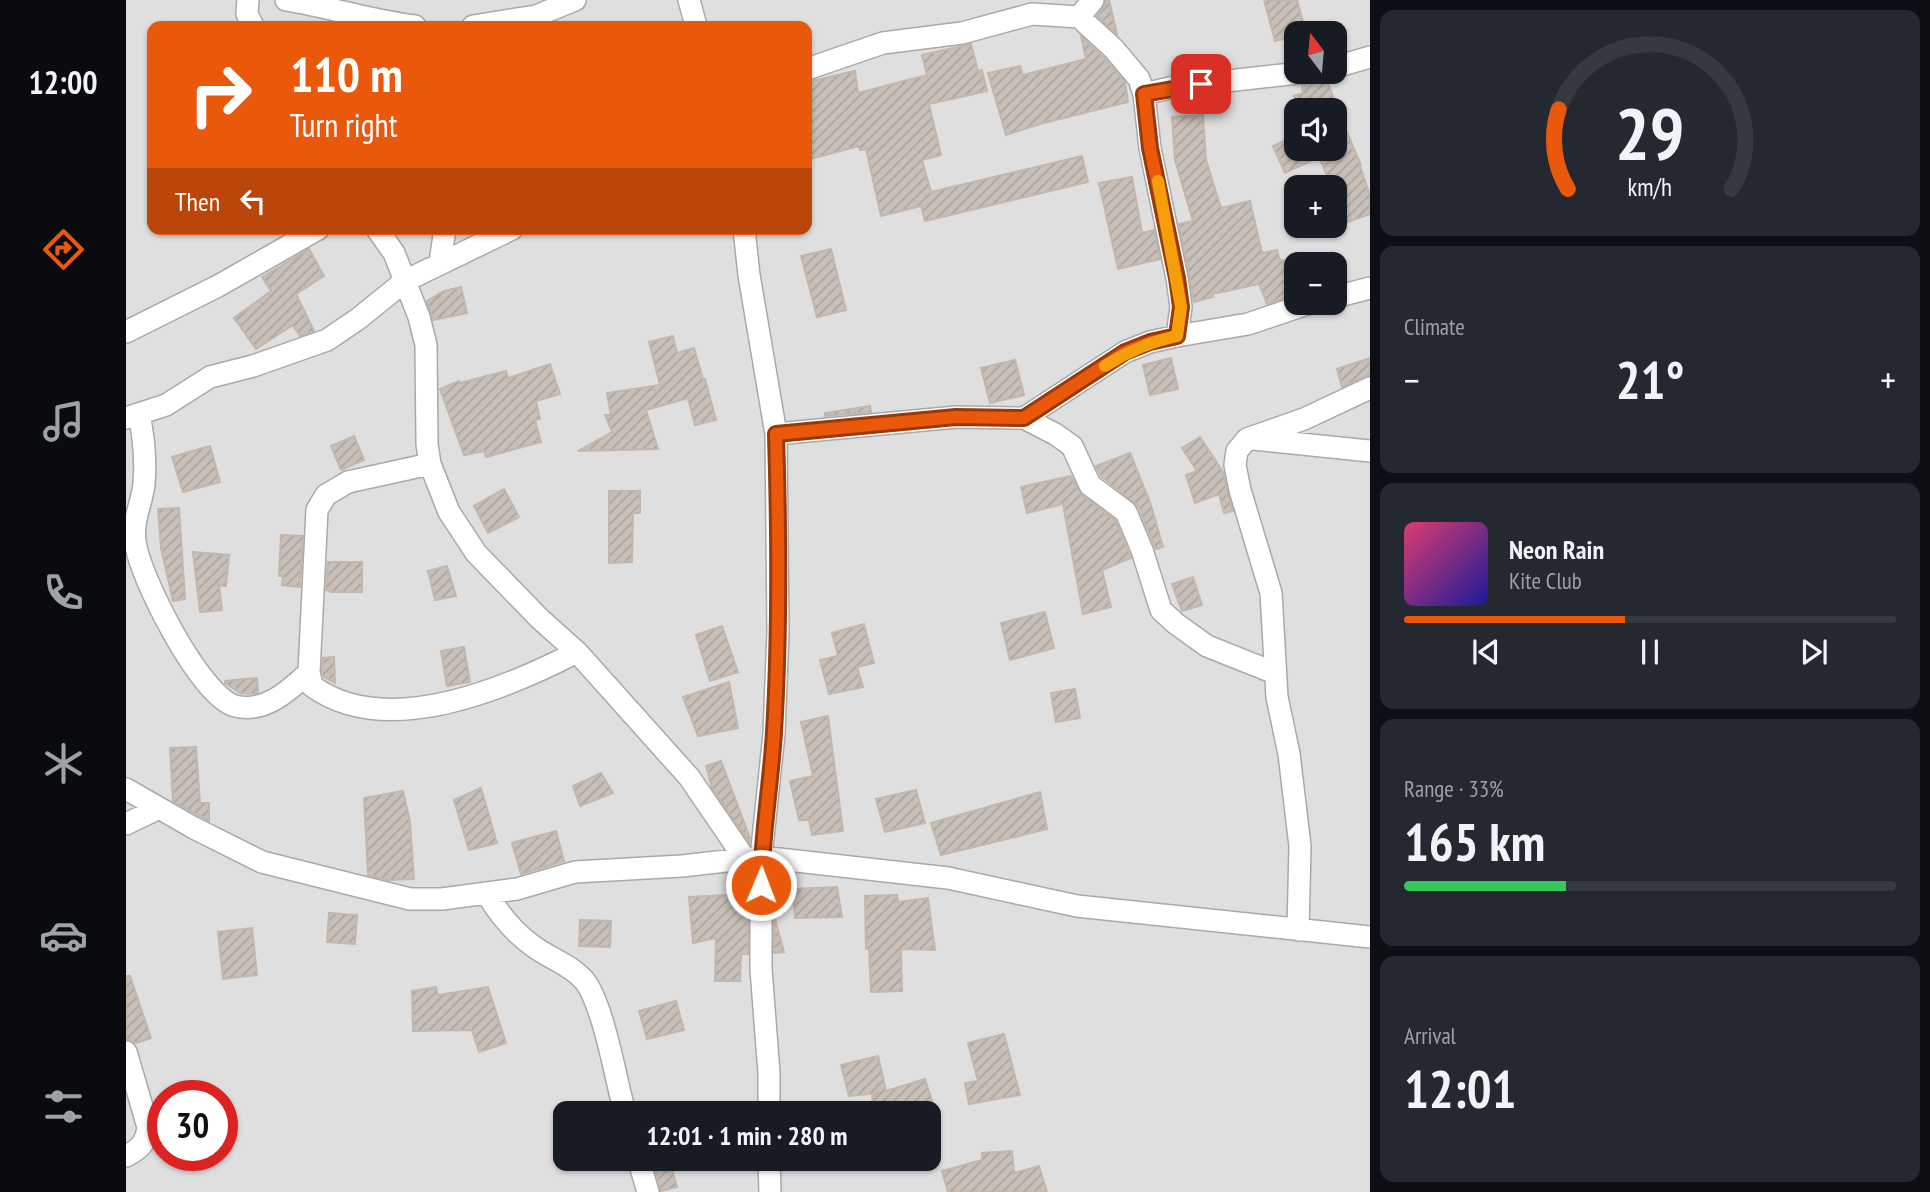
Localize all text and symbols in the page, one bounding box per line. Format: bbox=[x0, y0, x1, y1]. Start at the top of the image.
north arrow bbox=[1284, 21, 1348, 84]
map controls bbox=[1284, 21, 1347, 315]
text: 110 m bbox=[290, 42, 403, 106]
icon: right bbox=[175, 49, 266, 140]
pin bbox=[1171, 54, 1231, 114]
text: 12:00 bbox=[28, 61, 98, 103]
icon: arrive bbox=[1182, 65, 1220, 103]
text: 29 bbox=[1615, 86, 1685, 180]
button: sound bbox=[1284, 98, 1347, 161]
text: Turn right bbox=[290, 104, 398, 146]
text: km/h bbox=[1628, 171, 1672, 203]
button: + bbox=[1284, 175, 1347, 238]
icon: left bbox=[234, 182, 272, 220]
text: Then bbox=[175, 185, 220, 218]
icon: directions bbox=[39, 225, 88, 274]
button: − bbox=[1284, 252, 1347, 315]
text: Climate bbox=[1404, 312, 1465, 341]
text: 21° bbox=[1616, 346, 1684, 413]
text: − bbox=[1404, 355, 1420, 404]
text: + bbox=[1880, 355, 1896, 404]
icon: music bbox=[39, 397, 88, 446]
text: Neon Rain bbox=[1509, 533, 1604, 566]
text: Kite Club bbox=[1509, 566, 1582, 595]
icon: phone bbox=[39, 568, 88, 617]
icon: previous bbox=[1467, 633, 1505, 671]
icon: pause bbox=[1631, 633, 1669, 671]
icon: next bbox=[1795, 633, 1833, 671]
icon: climate bbox=[39, 739, 88, 788]
text: Range · 33% bbox=[1404, 774, 1504, 803]
text: 165 km bbox=[1404, 808, 1545, 875]
position arrow bbox=[724, 848, 798, 922]
icon: car bbox=[39, 911, 88, 960]
text: Arrival bbox=[1404, 1021, 1456, 1050]
text: 12:01 bbox=[1404, 1055, 1516, 1122]
speed limit sign: 30 bbox=[147, 1080, 238, 1171]
icon: filters bbox=[39, 1082, 88, 1131]
text: 12:01 · 1 min · 280 m bbox=[647, 1119, 847, 1152]

